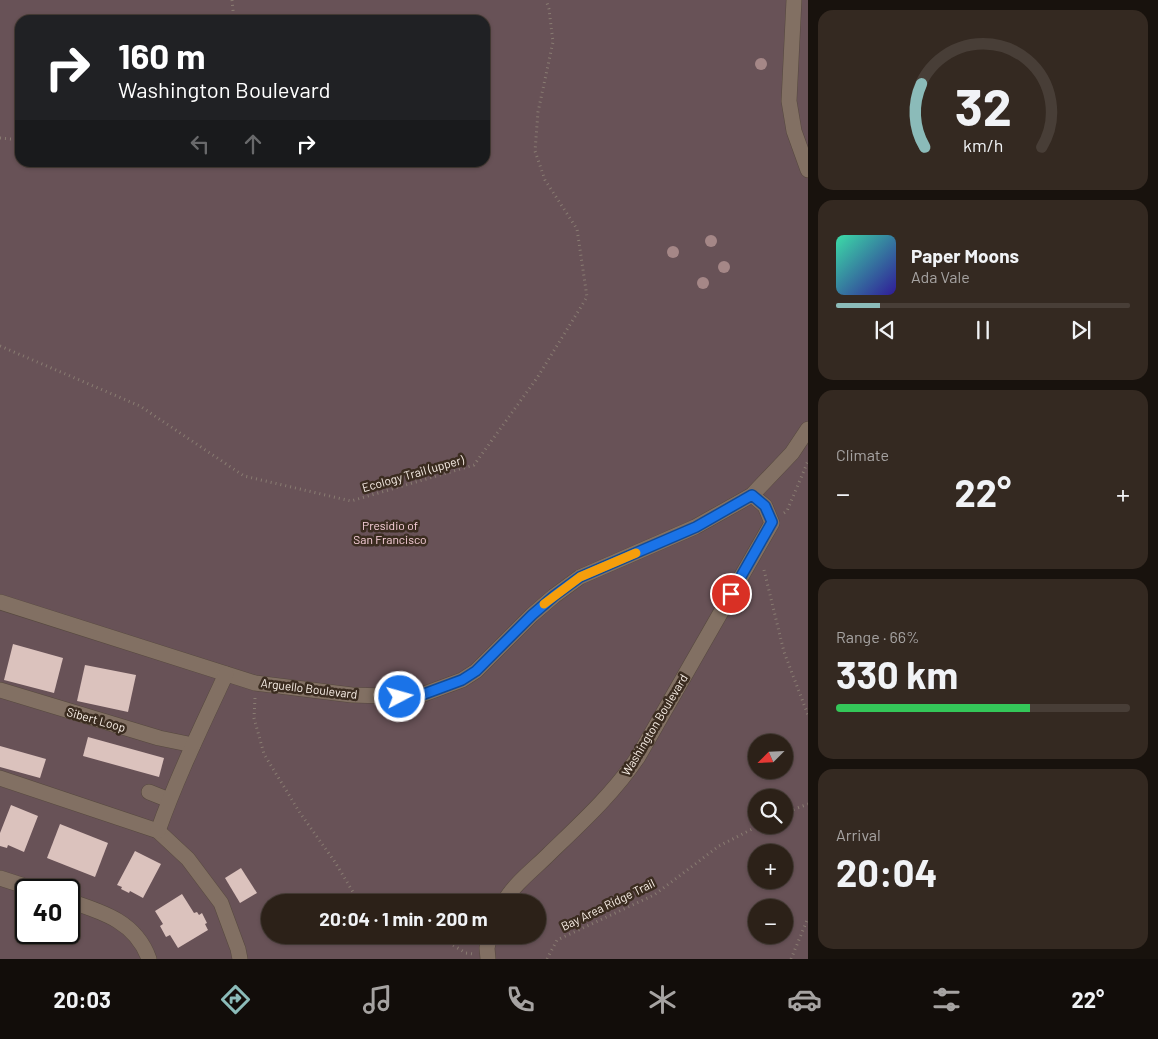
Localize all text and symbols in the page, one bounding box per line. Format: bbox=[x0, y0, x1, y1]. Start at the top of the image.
text: 160 m bbox=[118, 34, 205, 76]
icon: right bbox=[35, 35, 100, 100]
text: 32 bbox=[954, 74, 1012, 136]
text: Washington Boulevard bbox=[118, 76, 331, 102]
icon: left bbox=[186, 130, 214, 158]
icon: ahead bbox=[239, 130, 267, 158]
icon: right bbox=[292, 130, 320, 158]
text: km/h bbox=[963, 134, 1003, 156]
text: Paper Moons bbox=[911, 244, 1019, 267]
text: Ada Vale bbox=[911, 267, 970, 286]
icon: previous bbox=[871, 316, 899, 344]
icon: pause bbox=[969, 316, 997, 344]
icon: next bbox=[1067, 316, 1095, 344]
text: Climate bbox=[836, 445, 889, 464]
street label: Ecology Trail (upper) bbox=[360, 452, 466, 494]
text: 22° bbox=[955, 469, 1011, 515]
text: − bbox=[836, 476, 850, 510]
text: + bbox=[1116, 476, 1130, 510]
park label: Presidio of San Francisco bbox=[353, 518, 427, 546]
pin bbox=[710, 573, 752, 615]
icon: arrive bbox=[717, 580, 745, 608]
text: Range · 66% bbox=[836, 627, 920, 646]
text: 330 km bbox=[836, 651, 958, 697]
position arrow bbox=[373, 670, 425, 722]
street label: Washington Boulevard bbox=[618, 671, 690, 778]
street label: Arguello Boulevard bbox=[260, 675, 358, 701]
street label: Sibert Loop bbox=[65, 704, 127, 734]
north arrow bbox=[748, 734, 792, 779]
map controls bbox=[748, 734, 793, 944]
button: search bbox=[748, 789, 793, 834]
text: Arrival bbox=[836, 825, 881, 844]
button: + bbox=[748, 844, 793, 889]
text: 20:04 bbox=[836, 849, 937, 895]
street label: Bay Area Ridge Trail bbox=[558, 875, 657, 933]
speed limit sign: 40 bbox=[15, 879, 80, 944]
button: − bbox=[748, 899, 793, 944]
text: 20:04 · 1 min · 200 m bbox=[319, 907, 488, 930]
icon: directions bbox=[218, 982, 253, 1017]
icon: music bbox=[360, 982, 395, 1017]
icon: phone bbox=[503, 982, 538, 1017]
icon: climate bbox=[645, 982, 680, 1017]
icon: car bbox=[787, 982, 822, 1017]
icon: filters bbox=[929, 982, 964, 1017]
text: 20:03 bbox=[54, 986, 111, 1012]
text: 22° bbox=[1071, 986, 1104, 1012]

